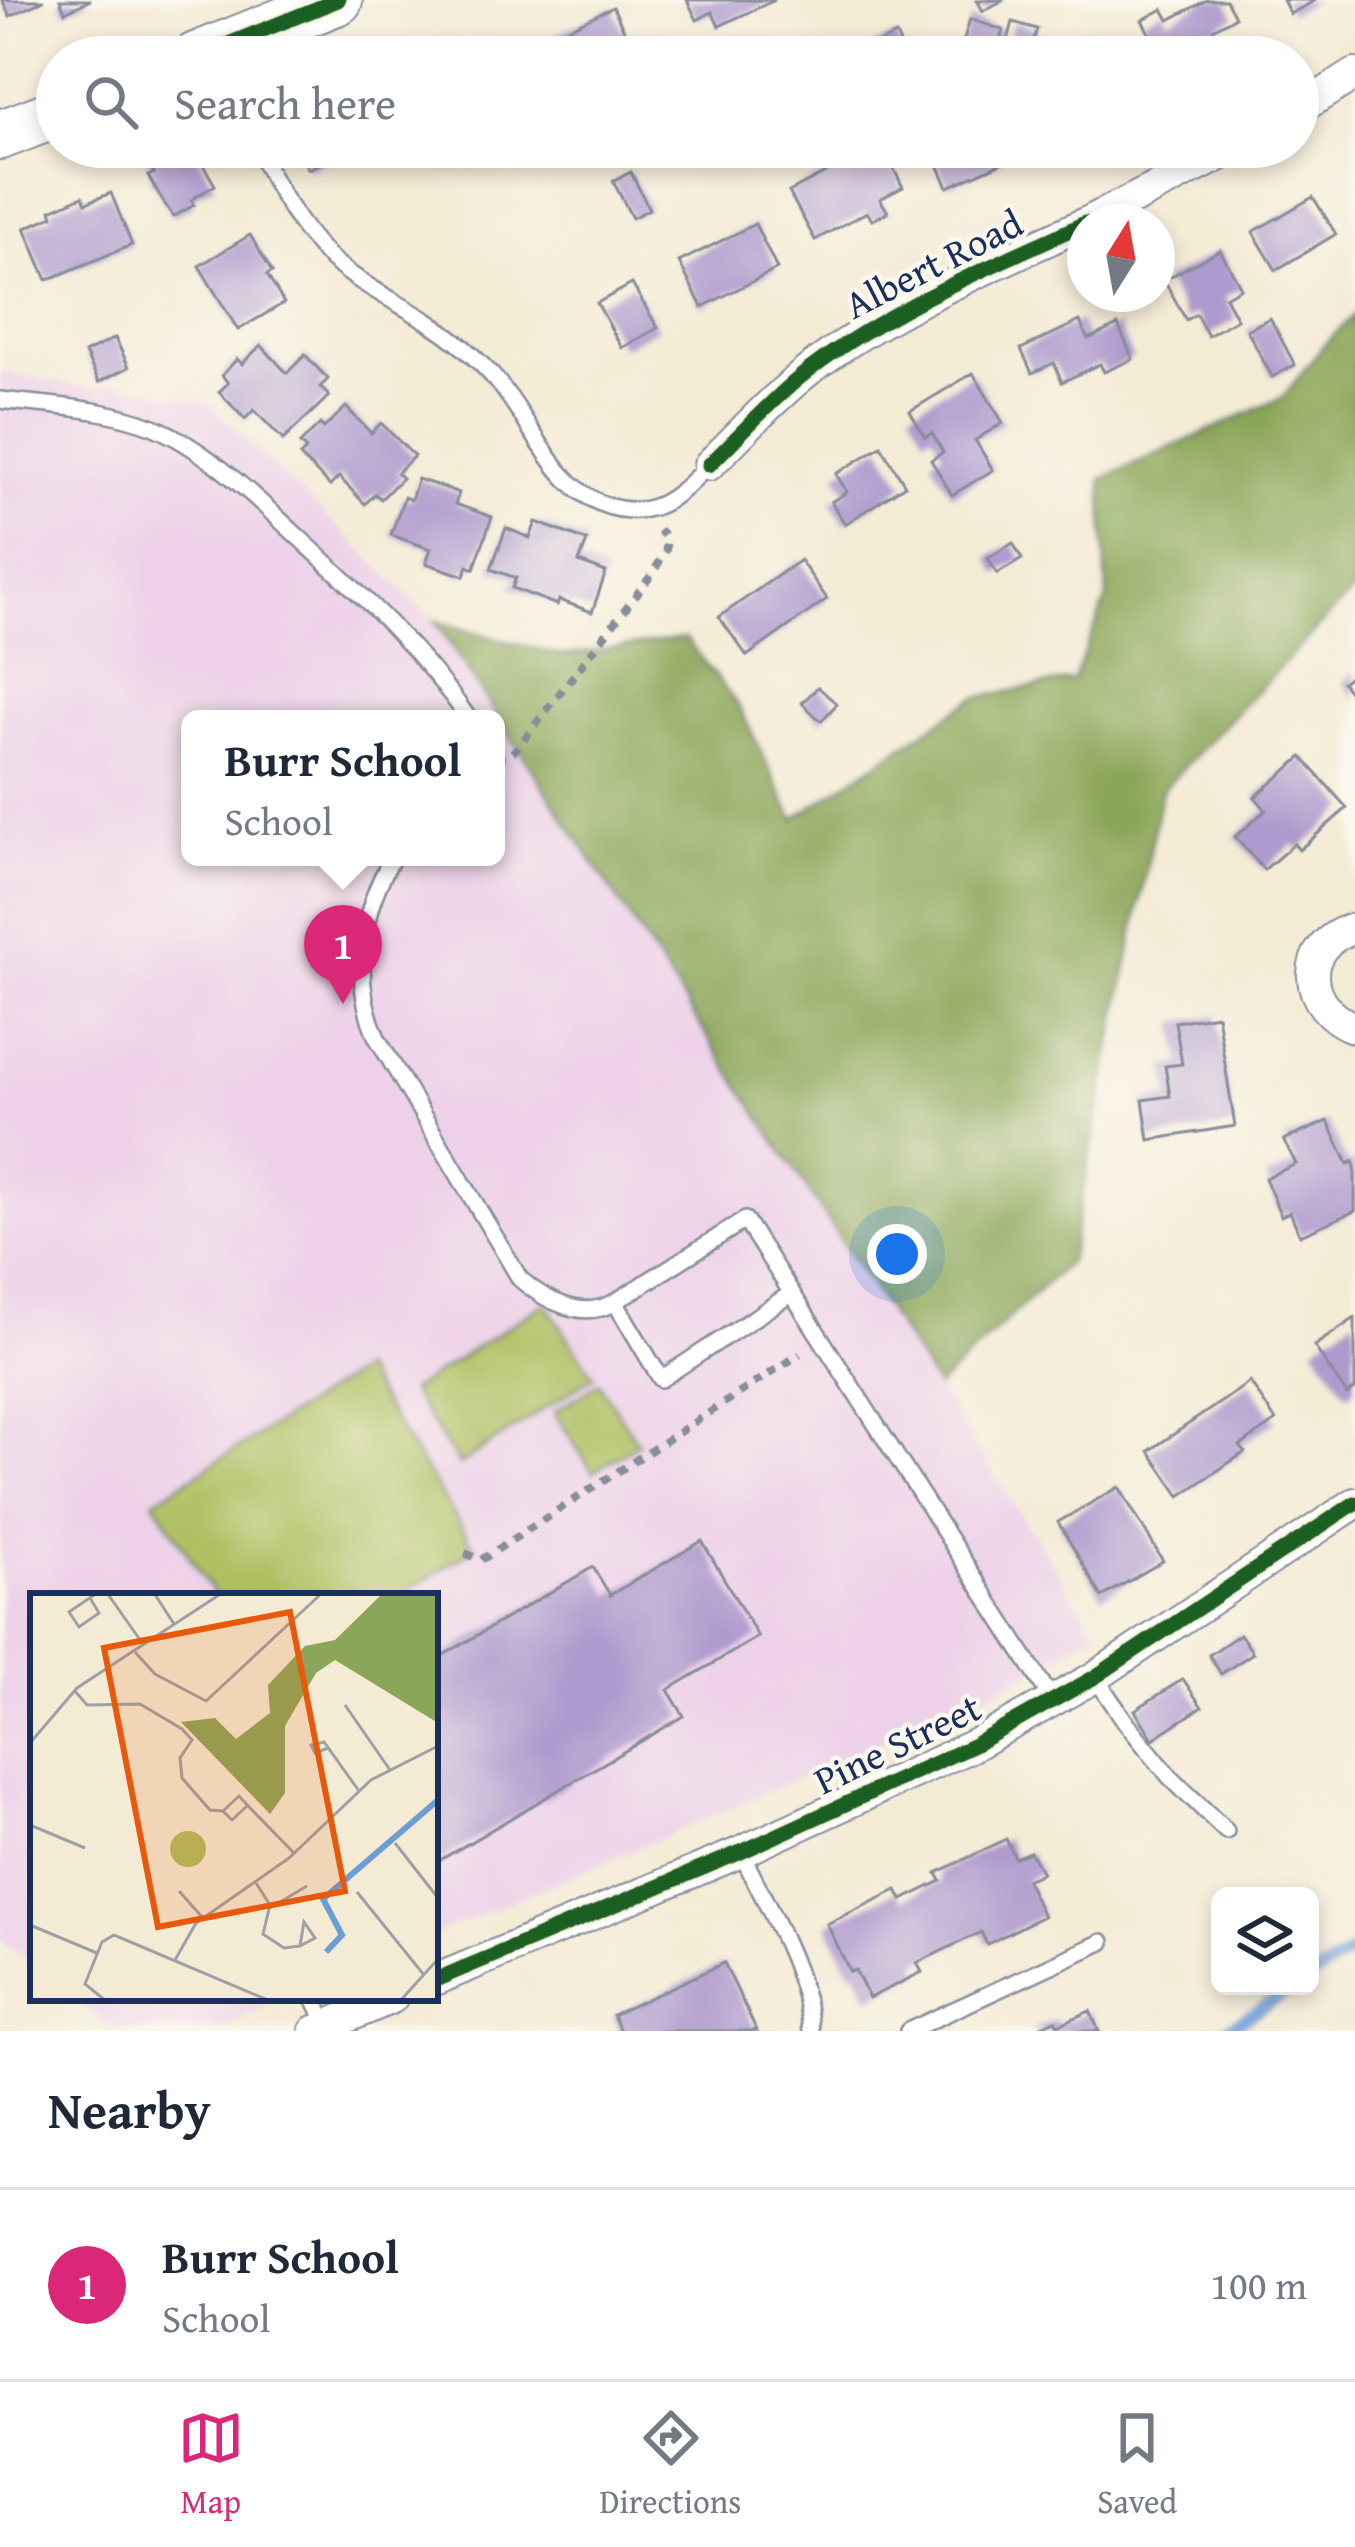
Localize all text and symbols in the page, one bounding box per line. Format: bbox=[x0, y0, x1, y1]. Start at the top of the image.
search box bbox=[36, 36, 1319, 168]
icon: search bbox=[78, 69, 144, 135]
text: Search here bbox=[174, 70, 396, 135]
street label: Albert Road bbox=[834, 194, 1032, 332]
north arrow bbox=[1067, 204, 1175, 312]
popup bbox=[181, 710, 505, 866]
text: Burr School bbox=[224, 727, 462, 792]
text: School bbox=[224, 792, 333, 849]
pin: 1 bbox=[304, 905, 382, 1004]
your location bbox=[867, 1224, 927, 1284]
inset map bbox=[30, 1593, 438, 2001]
street label: Pine Street bbox=[804, 1678, 990, 1808]
map controls bbox=[1211, 1887, 1319, 1995]
button: layers bbox=[1211, 1887, 1319, 1995]
text: Nearby bbox=[48, 2072, 211, 2147]
text: Burr School bbox=[162, 2224, 399, 2289]
text: 1 bbox=[77, 2256, 97, 2313]
text: 100 m bbox=[1210, 2256, 1307, 2313]
text: School bbox=[162, 2289, 270, 2346]
tab: Map bbox=[178, 2405, 244, 2525]
tab: Directions bbox=[600, 2405, 741, 2525]
tab: Saved bbox=[1097, 2405, 1177, 2525]

